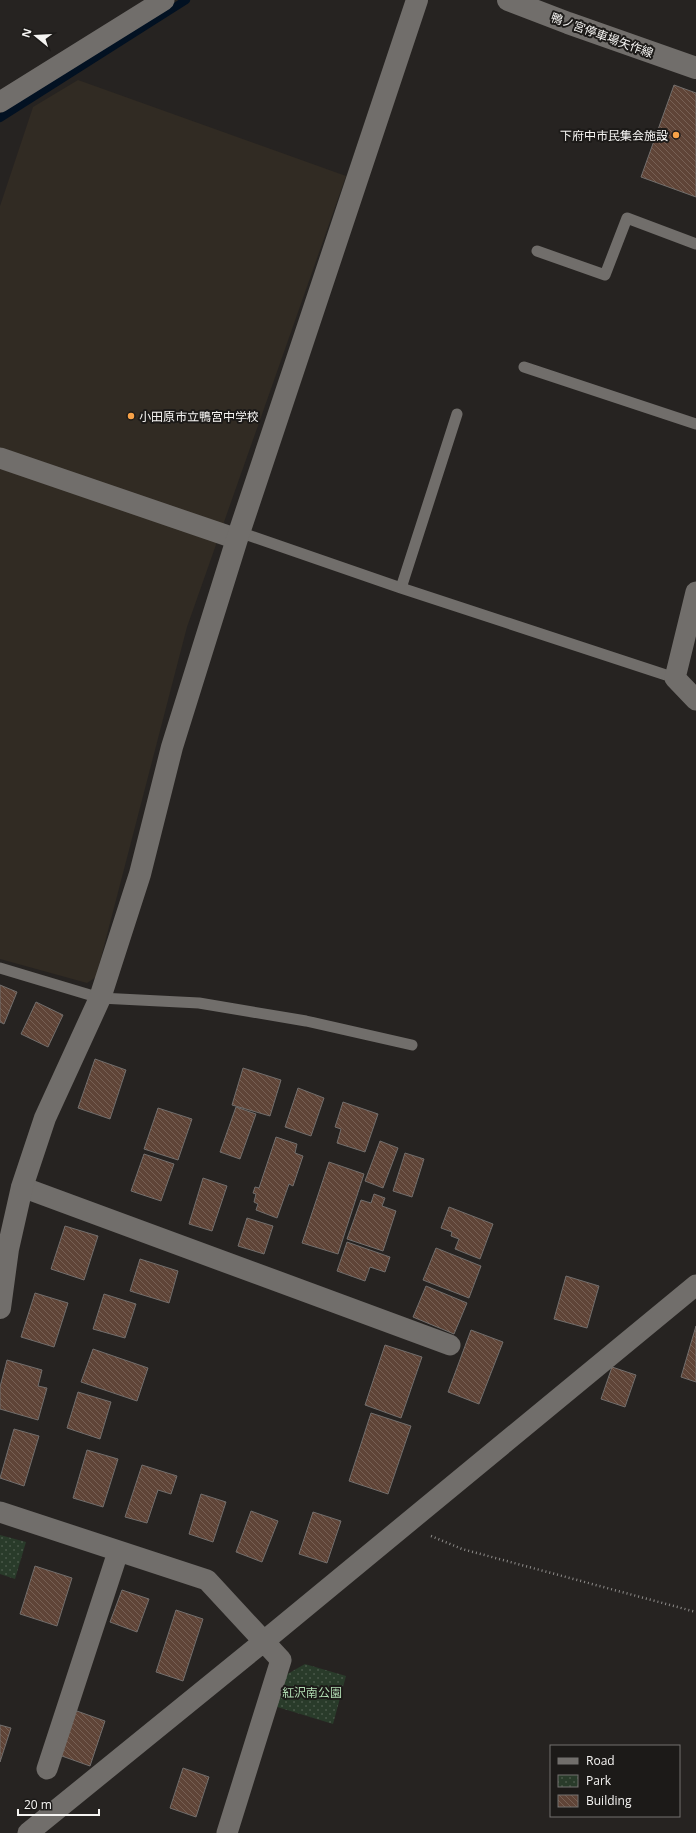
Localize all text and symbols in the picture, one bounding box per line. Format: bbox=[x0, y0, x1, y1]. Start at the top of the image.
street label: 鴨ノ宮停車場矢作線 bbox=[548, 9, 656, 61]
north arrow bbox=[16, 16, 56, 56]
text: N bbox=[17, 26, 35, 39]
place label: 下府中市民集会施設 bbox=[560, 127, 668, 144]
marker: 下府中市民集会施設 bbox=[671, 130, 681, 140]
place label: 小田原市立鴨宮中学校 bbox=[139, 408, 259, 425]
marker: 小田原市立鴨宮中学校 bbox=[126, 411, 136, 421]
park label: 紅沢南公園 bbox=[282, 1684, 342, 1701]
legend bbox=[550, 1745, 680, 1817]
text: Road bbox=[586, 1752, 615, 1769]
text: Park bbox=[586, 1772, 612, 1789]
scale bar bbox=[18, 1791, 99, 1817]
text: Building bbox=[586, 1792, 632, 1809]
text: 20 m bbox=[24, 1796, 52, 1813]

